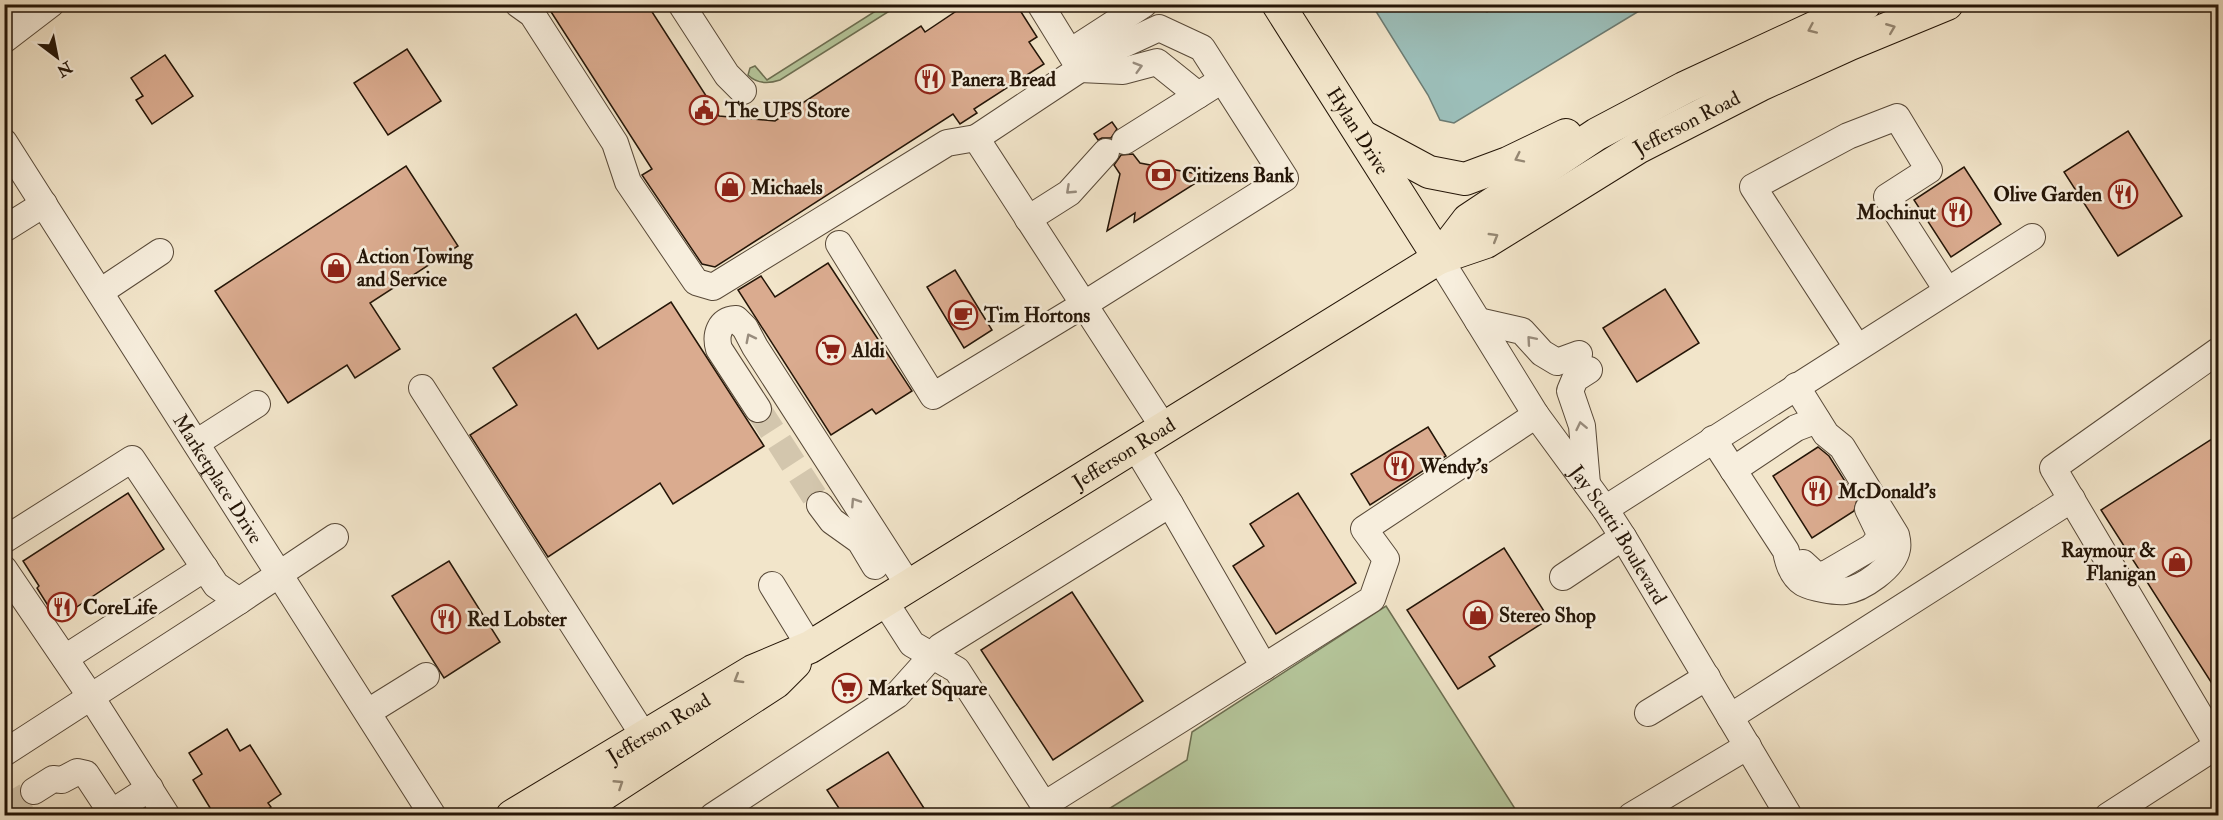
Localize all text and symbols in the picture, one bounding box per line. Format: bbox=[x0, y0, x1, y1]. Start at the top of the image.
one-way arrow bbox=[1808, 21, 1819, 33]
one-way arrow bbox=[1884, 23, 1895, 35]
north arrow bbox=[27, 27, 87, 87]
text: N bbox=[52, 56, 77, 82]
one-way arrow bbox=[1132, 62, 1143, 74]
restaurant icon: Panera Bread bbox=[914, 63, 946, 95]
place label: Panera Bread bbox=[951, 67, 1056, 92]
street label: Hylan Drive bbox=[1321, 82, 1395, 179]
street label: Jefferson Road bbox=[1628, 85, 1744, 161]
public building icon: The UPS Store bbox=[688, 94, 720, 126]
place label: The UPS Store bbox=[724, 98, 850, 123]
one-way arrow bbox=[1515, 150, 1526, 162]
bank icon: Citizens Bank bbox=[1145, 159, 1177, 191]
place label: Citizens Bank bbox=[1182, 163, 1295, 188]
shop icon: Michaels bbox=[714, 171, 746, 203]
place label: Michaels bbox=[750, 175, 823, 200]
restaurant icon: Olive Garden bbox=[2107, 178, 2139, 210]
place label: Olive Garden bbox=[1994, 182, 2103, 207]
one-way arrow bbox=[1067, 183, 1077, 194]
restaurant icon: Mochinut bbox=[1941, 196, 1973, 228]
place label: Mochinut bbox=[1856, 200, 1937, 225]
one-way arrow bbox=[1487, 234, 1498, 245]
place label: Action Towing and Service bbox=[356, 244, 474, 292]
shop icon: Action Towing and Service bbox=[320, 252, 352, 284]
cafe icon: Tim Hortons bbox=[947, 299, 979, 331]
place label: Tim Hortons bbox=[983, 303, 1090, 328]
one-way arrow bbox=[746, 333, 757, 344]
supermarket icon: Aldi bbox=[815, 334, 847, 366]
one-way arrow bbox=[1527, 336, 1538, 347]
place label: Aldi bbox=[851, 338, 886, 363]
street label: Marketplace Drive bbox=[168, 409, 269, 548]
street label: Jefferson Road bbox=[1067, 412, 1180, 495]
one-way arrow bbox=[1575, 421, 1588, 431]
restaurant icon: Wendy's bbox=[1383, 450, 1415, 482]
place label: Wendy's bbox=[1419, 454, 1488, 480]
street label: Jay Scutti Boulevard bbox=[1564, 459, 1673, 609]
restaurant icon: McDonald's bbox=[1801, 475, 1833, 507]
place label: McDonald's bbox=[1837, 479, 1936, 504]
one-way arrow bbox=[850, 498, 862, 508]
place label: Raymour & Flanigan bbox=[2061, 538, 2157, 587]
shop icon: Raymour & Flanigan bbox=[2161, 546, 2193, 578]
restaurant icon: CoreLife bbox=[46, 591, 78, 623]
place label: CoreLife bbox=[83, 595, 158, 620]
shop icon: Stereo Shop bbox=[1462, 599, 1494, 631]
restaurant icon: Red Lobster bbox=[430, 603, 462, 635]
place label: Stereo Shop bbox=[1499, 603, 1596, 629]
place label: Red Lobster bbox=[467, 607, 567, 632]
one-way arrow bbox=[734, 672, 744, 684]
supermarket icon: Market Square bbox=[831, 672, 863, 704]
place label: Market Square bbox=[867, 676, 988, 702]
street label: Jefferson Road bbox=[601, 687, 715, 769]
one-way arrow bbox=[613, 779, 623, 791]

